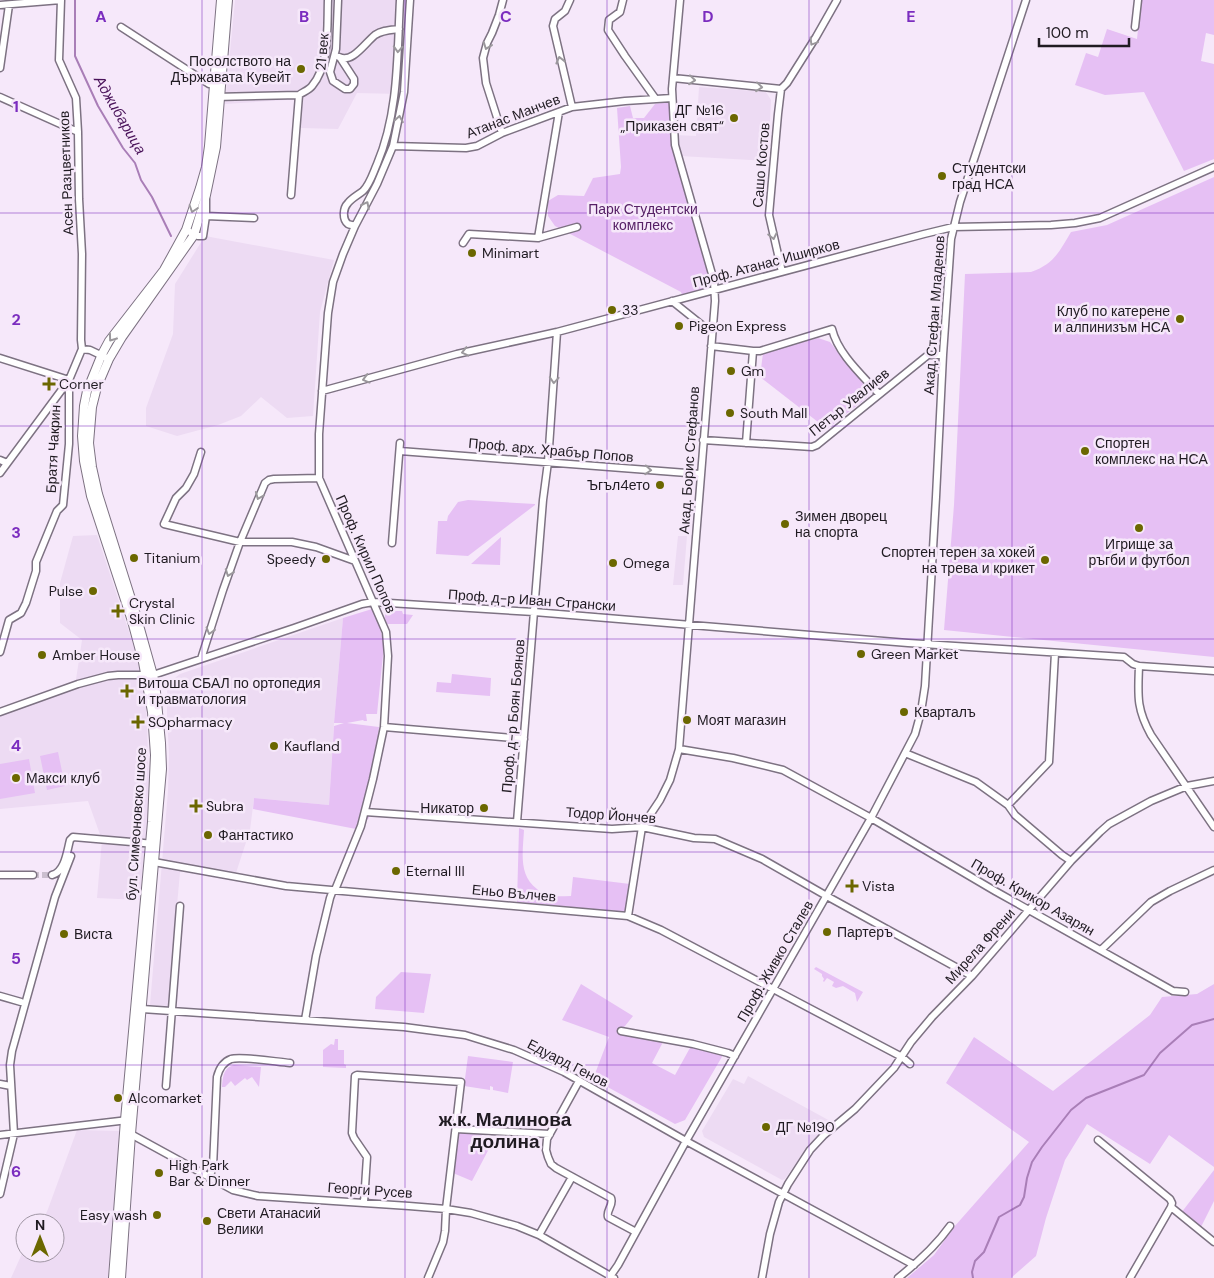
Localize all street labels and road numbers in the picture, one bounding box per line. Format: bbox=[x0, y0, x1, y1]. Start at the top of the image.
street label: 21 век bbox=[311, 32, 333, 71]
street label: Атанас Манчев bbox=[463, 90, 563, 142]
street label: Асен Разцветников bbox=[55, 110, 77, 236]
street label: Сашо Костов bbox=[748, 122, 774, 208]
street label: Проф. Атанас Иширков bbox=[691, 235, 841, 291]
street label: Акад. Стефан Младенов bbox=[919, 235, 949, 395]
street label: Петър Увалиев bbox=[805, 364, 893, 440]
street label: Акад. Борис Стефанов bbox=[675, 386, 703, 534]
street label: Братя Чакрин bbox=[42, 404, 64, 494]
street label: Проф. арх. Храбър Попов bbox=[468, 434, 634, 466]
street label: Проф. Кирил Попов bbox=[332, 492, 400, 616]
street label: Проф. д-р Иван Странски bbox=[447, 585, 617, 615]
street label: Проф. д-р Боян Боянов bbox=[497, 638, 529, 794]
street label: бул. Симеоновско шосе bbox=[122, 747, 150, 901]
street label: Тодор Йончев bbox=[565, 803, 657, 827]
street label: Проф. Крикор Азарян bbox=[968, 854, 1098, 940]
street label: Еньо Вълчев bbox=[471, 880, 557, 906]
street label: Проф. Живко Сталев bbox=[733, 897, 817, 1025]
street label: Мирела Френи bbox=[941, 904, 1019, 988]
street label: Едуард Генов bbox=[524, 1035, 612, 1091]
street label: Георги Русев bbox=[327, 1178, 413, 1202]

